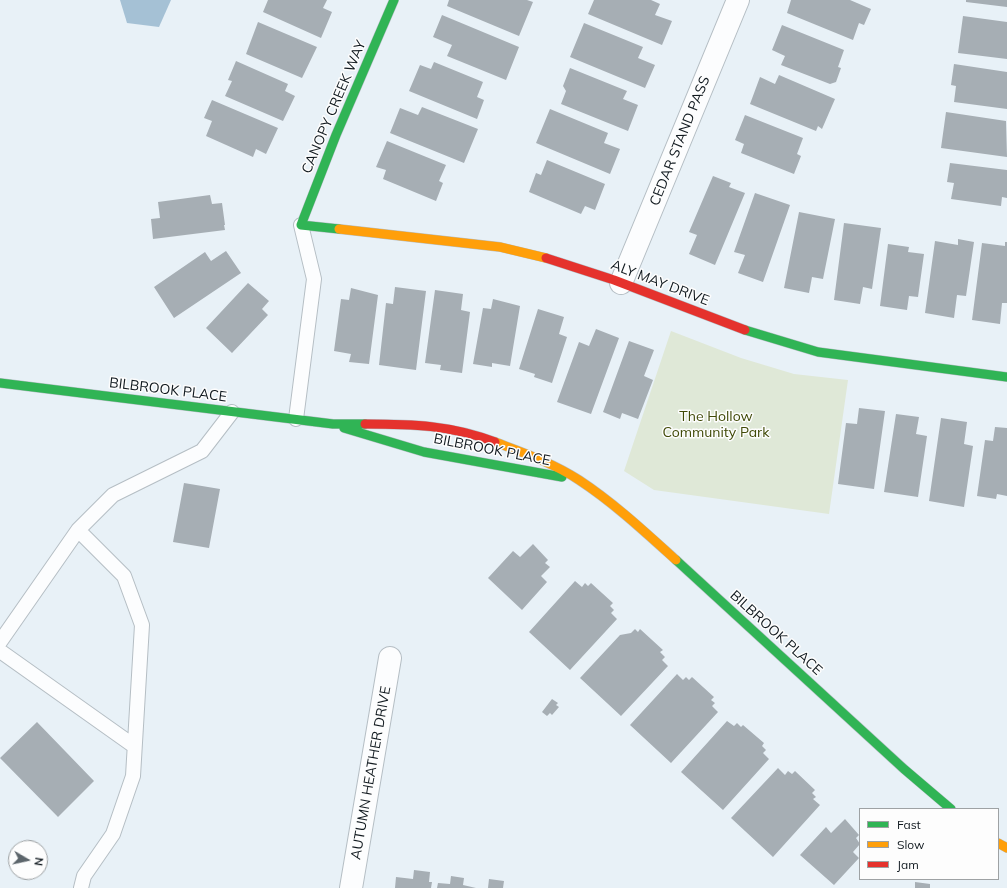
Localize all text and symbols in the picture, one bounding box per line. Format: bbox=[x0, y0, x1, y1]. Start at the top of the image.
street label: CANOPY CREEK WAY bbox=[298, 38, 370, 176]
street label: CEDAR STAND PASS bbox=[646, 74, 714, 208]
street label: ALY MAY DRIVE bbox=[609, 257, 711, 309]
street label: BILBROOK PLACE bbox=[108, 374, 228, 406]
park label: The Hollow Community Park bbox=[663, 409, 769, 442]
street label: BILBROOK PLACE bbox=[432, 430, 552, 470]
street label: BILBROOK PLACE bbox=[726, 587, 826, 679]
street label: AUTUMN HEATHER DRIVE bbox=[347, 685, 395, 861]
legend bbox=[859, 808, 999, 880]
text: Fast bbox=[897, 817, 921, 832]
text: Slow bbox=[897, 837, 925, 852]
north arrow bbox=[8, 840, 48, 880]
text: N bbox=[31, 857, 46, 867]
text: Jam bbox=[897, 857, 919, 872]

